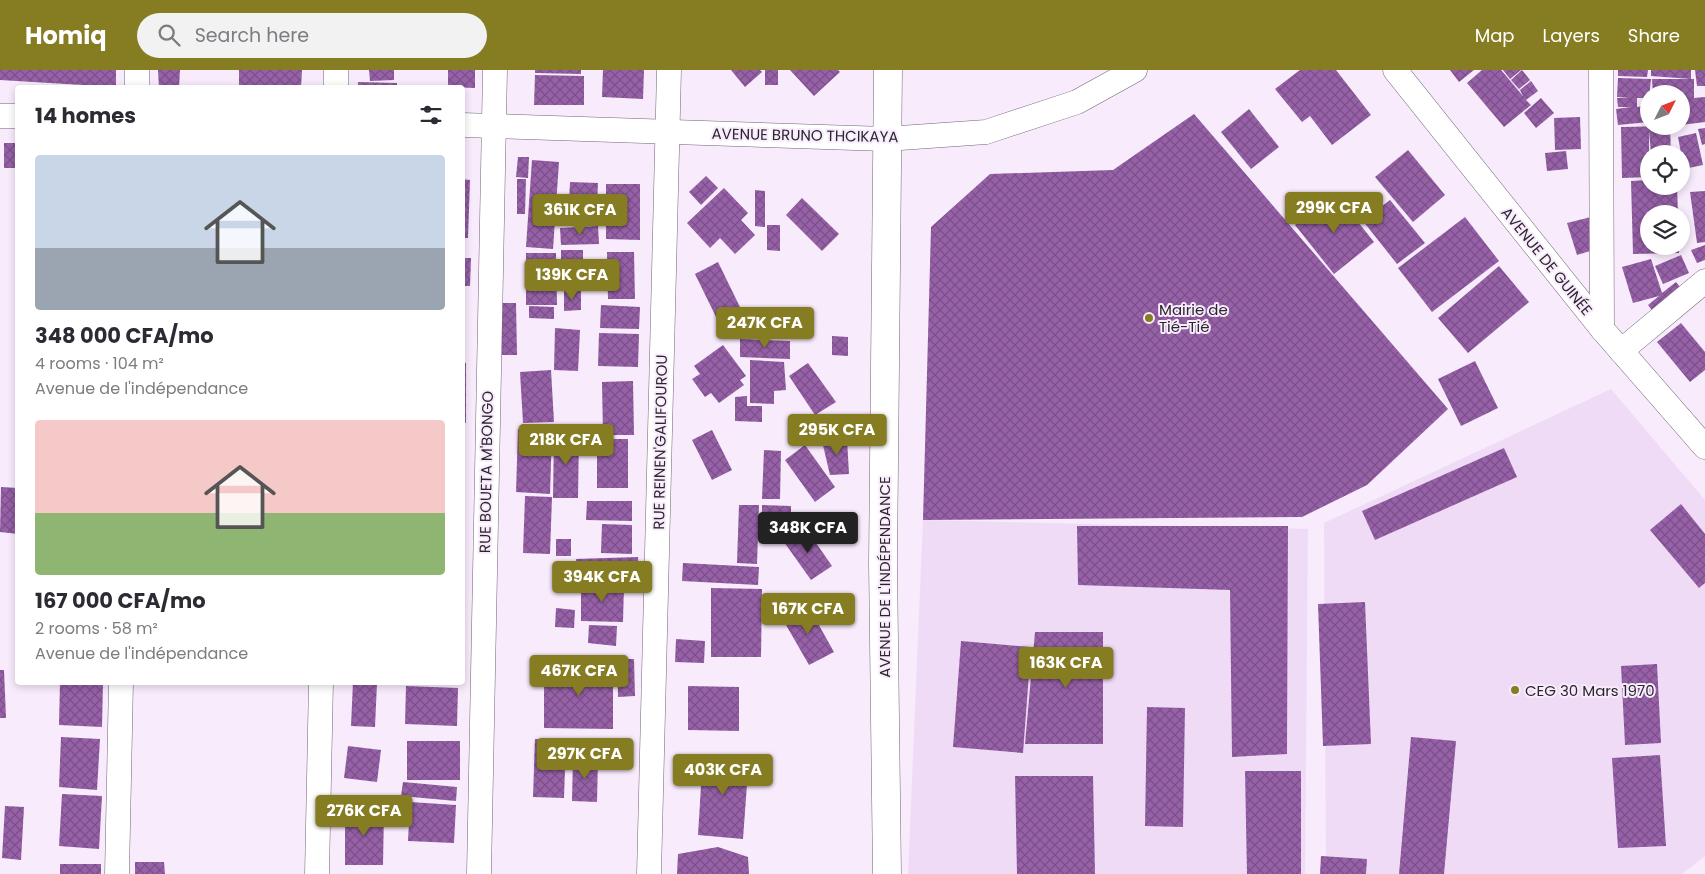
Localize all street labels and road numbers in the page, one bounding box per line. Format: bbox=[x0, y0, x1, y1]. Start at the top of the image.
street label: AVENUE BRUNO THCIKAYA bbox=[711, 123, 899, 147]
street label: AVENUE DE GUINÉE bbox=[1497, 202, 1597, 320]
street label: RUE REINEN'GALIFOUROU bbox=[648, 354, 672, 530]
street label: RUE BOUETA M'BONGO bbox=[474, 390, 498, 553]
street label: AVENUE DE L'INDÉPENDANCE bbox=[874, 476, 895, 678]

